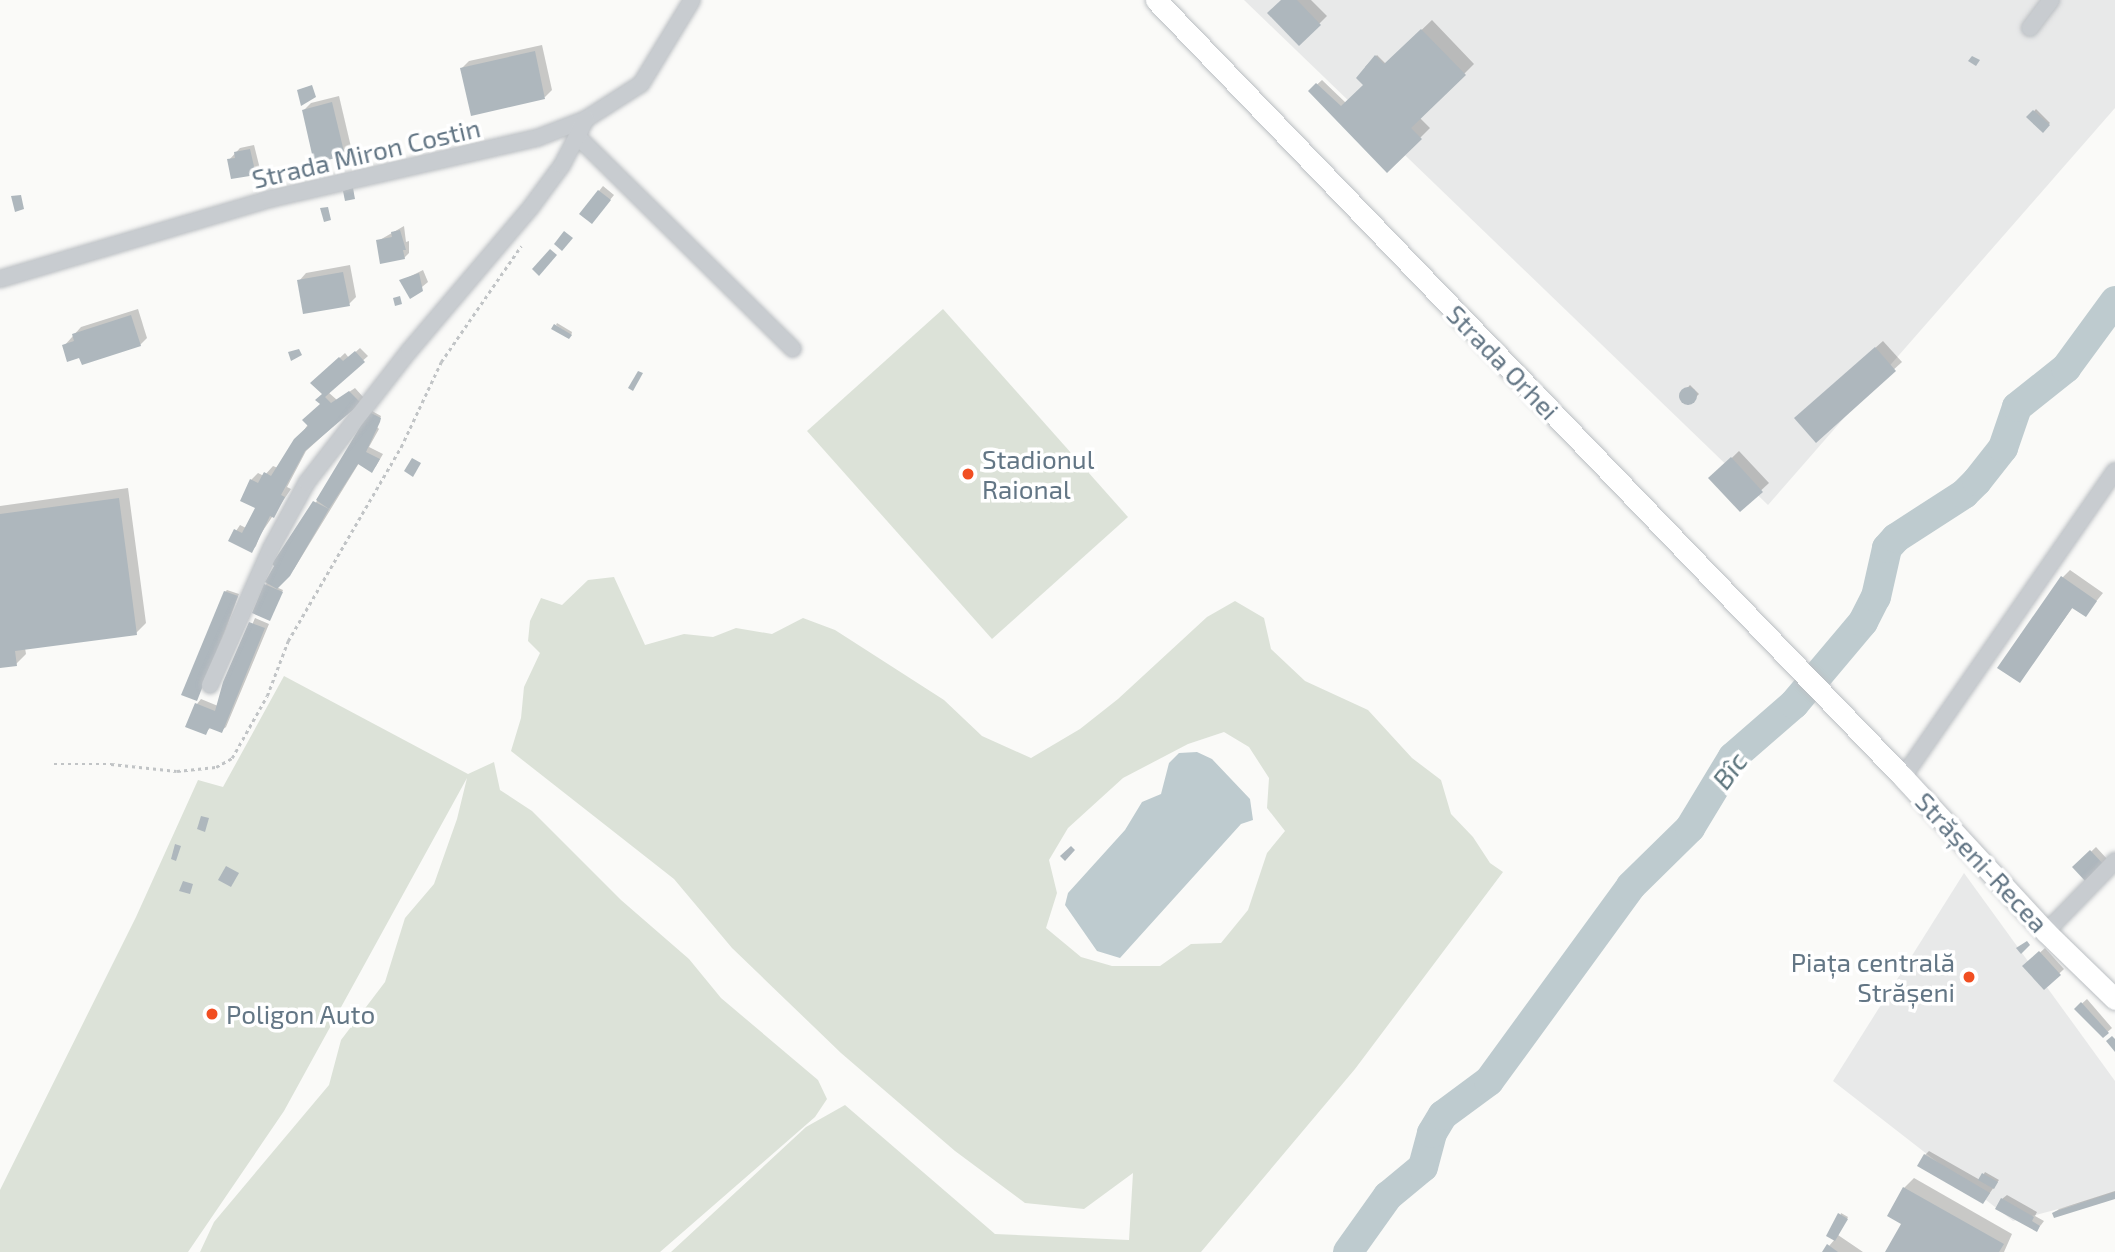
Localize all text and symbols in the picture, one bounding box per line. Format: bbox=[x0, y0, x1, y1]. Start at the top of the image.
street label: Strada Miron Costin bbox=[249, 112, 483, 194]
street label: Strada Orhei bbox=[1441, 298, 1565, 426]
place label: Stadionul Raional bbox=[982, 443, 1094, 504]
marker: Stadionul Raional bbox=[960, 466, 976, 482]
water label: Bîc bbox=[1704, 745, 1754, 795]
street label: Strășeni-Recea bbox=[1909, 786, 2055, 938]
place label: Piața centrală Strășeni bbox=[1791, 946, 1955, 1007]
marker: Piața centrală Strășeni bbox=[1961, 969, 1977, 985]
place label: Poligon Auto bbox=[226, 998, 376, 1030]
marker: Poligon Auto bbox=[204, 1006, 220, 1022]

